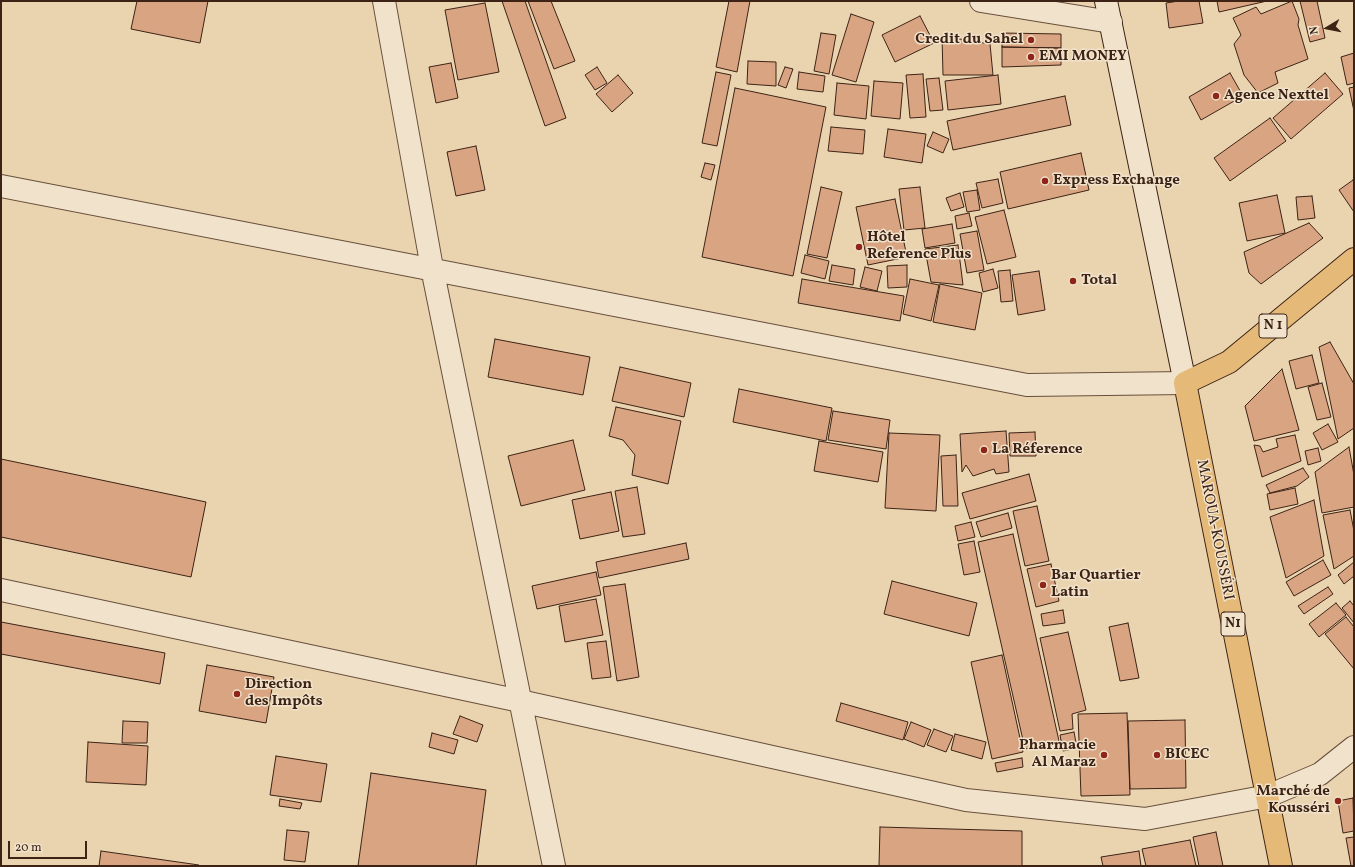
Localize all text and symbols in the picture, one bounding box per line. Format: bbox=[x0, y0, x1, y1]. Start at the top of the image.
north arrow bbox=[1307, 8, 1347, 48]
text: N bbox=[1307, 25, 1323, 35]
place label: Credit du Sahel bbox=[915, 31, 1023, 49]
marker: Credit du Sahel bbox=[1026, 35, 1036, 45]
place label: EMI MONEY bbox=[1039, 48, 1127, 66]
marker: EMI MONEY bbox=[1026, 52, 1036, 62]
place label: Agence Nexttel bbox=[1224, 87, 1329, 105]
marker: Agence Nexttel bbox=[1211, 91, 1221, 101]
place label: Express Exchange bbox=[1053, 172, 1180, 190]
marker: Express Exchange bbox=[1040, 176, 1050, 186]
place label: Hôtel Reference Plus bbox=[867, 229, 971, 264]
marker: Hôtel Reference Plus bbox=[854, 242, 864, 252]
place label: Total bbox=[1081, 272, 1117, 290]
marker: Total bbox=[1068, 276, 1078, 286]
road number: N 1 bbox=[1259, 314, 1287, 338]
place label: La Réference bbox=[992, 441, 1083, 459]
marker: La Réference bbox=[979, 445, 989, 455]
street label: MAROUA-KOUSSÉRI bbox=[1192, 458, 1236, 602]
place label: Bar Quartier Latin bbox=[1051, 567, 1141, 602]
marker: Bar Quartier Latin bbox=[1038, 580, 1048, 590]
road number: N1 bbox=[1221, 612, 1245, 636]
place label: Direction des Impôts bbox=[245, 676, 323, 711]
marker: Direction des Impôts bbox=[232, 689, 242, 699]
place label: Pharmacie Al Maraz bbox=[1019, 737, 1096, 772]
place label: BICEC bbox=[1165, 746, 1209, 764]
marker: Pharmacie Al Maraz bbox=[1099, 750, 1109, 760]
marker: BICEC bbox=[1152, 750, 1162, 760]
place label: Marché de Kousséri bbox=[1256, 783, 1330, 818]
marker: Marché de Kousséri bbox=[1333, 796, 1343, 806]
scale bar bbox=[10, 833, 89, 859]
text: 20 m bbox=[15, 840, 42, 856]

